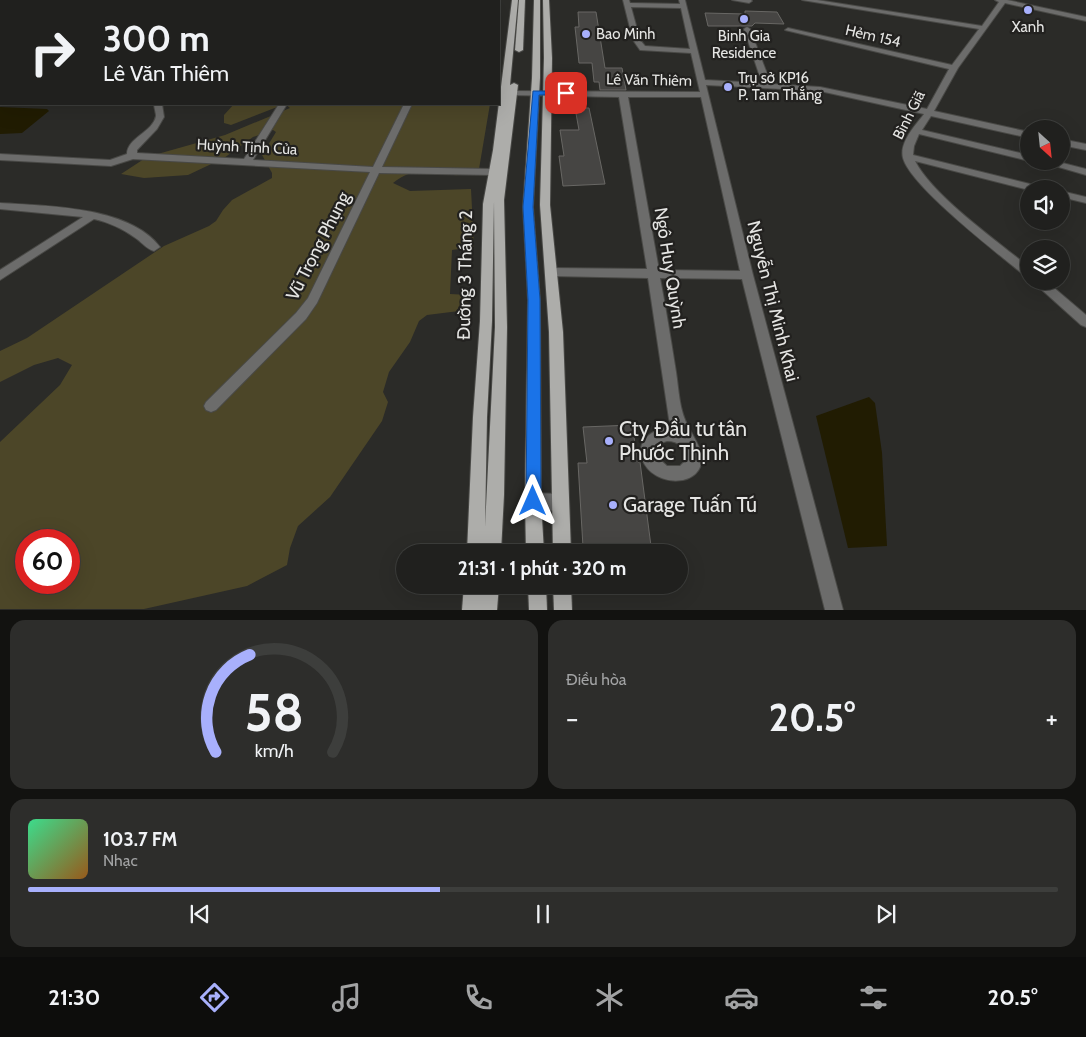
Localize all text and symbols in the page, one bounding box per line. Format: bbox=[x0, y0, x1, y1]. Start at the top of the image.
marker: Xanh bbox=[1022, 4, 1034, 16]
marker: Binh Gia Residence bbox=[738, 13, 750, 25]
text: 300 m bbox=[103, 17, 210, 60]
place label: Xanh bbox=[1012, 18, 1044, 36]
icon: right bbox=[20, 20, 85, 85]
street label: Hẻm 154 bbox=[844, 21, 903, 51]
place label: Bao Minh bbox=[596, 25, 656, 43]
place label: Binh Gia Residence bbox=[712, 27, 777, 62]
marker: Bao Minh bbox=[580, 28, 592, 40]
text: Lê Văn Thiêm bbox=[103, 60, 229, 87]
place label: Trụ sở KP16 P. Tam Thắng bbox=[738, 69, 822, 104]
street label: Lê Văn Thiêm bbox=[606, 70, 692, 90]
pin bbox=[545, 72, 587, 114]
icon: arrive bbox=[552, 79, 580, 107]
marker: Trụ sở KP16 P. Tam Thắng bbox=[722, 81, 734, 93]
street label: Bình Giã bbox=[889, 87, 929, 142]
north arrow bbox=[1020, 120, 1070, 170]
map controls bbox=[1020, 120, 1070, 290]
street label: Huỳnh Tịnh Của bbox=[196, 135, 299, 159]
button: sound bbox=[1020, 180, 1070, 230]
street label: Vũ Trọng Phụng bbox=[281, 187, 355, 304]
street label: Ngô Huy Quỳnh bbox=[650, 206, 690, 330]
street label: Đường 3 Tháng 2 bbox=[453, 210, 477, 340]
street label: Nguyễn Thị Minh Khai bbox=[742, 218, 804, 384]
button: layers bbox=[1020, 240, 1070, 290]
place label: Cty Đầu tư tân Phước Thịnh bbox=[619, 416, 747, 465]
marker: Cty Đầu tư tân Phước Thịnh bbox=[603, 435, 615, 447]
position arrow bbox=[506, 474, 558, 526]
place label: Garage Tuấn Tú bbox=[623, 492, 757, 517]
marker: Garage Tuấn Tú bbox=[607, 499, 619, 511]
speed limit sign: 60 bbox=[15, 529, 80, 594]
text: 21:31 · 1 phút · 320 m bbox=[458, 557, 626, 580]
text: Điều hòa bbox=[566, 670, 626, 689]
text: 58 bbox=[244, 681, 304, 744]
text: 20.5° bbox=[769, 694, 855, 741]
text: − bbox=[566, 701, 578, 735]
text: + bbox=[1046, 701, 1058, 735]
text: km/h bbox=[254, 740, 294, 761]
text: 103.7 FM bbox=[103, 828, 177, 851]
text: Nhạc bbox=[103, 851, 138, 870]
icon: previous bbox=[186, 900, 214, 928]
icon: pause bbox=[529, 900, 557, 928]
icon: next bbox=[872, 900, 900, 928]
icon: directions bbox=[197, 980, 232, 1015]
icon: music bbox=[329, 980, 364, 1015]
icon: phone bbox=[461, 980, 496, 1015]
icon: climate bbox=[592, 980, 627, 1015]
icon: car bbox=[724, 980, 759, 1015]
icon: filters bbox=[856, 980, 891, 1015]
text: 21:30 bbox=[48, 984, 100, 1011]
text: 20.5° bbox=[988, 984, 1038, 1011]

